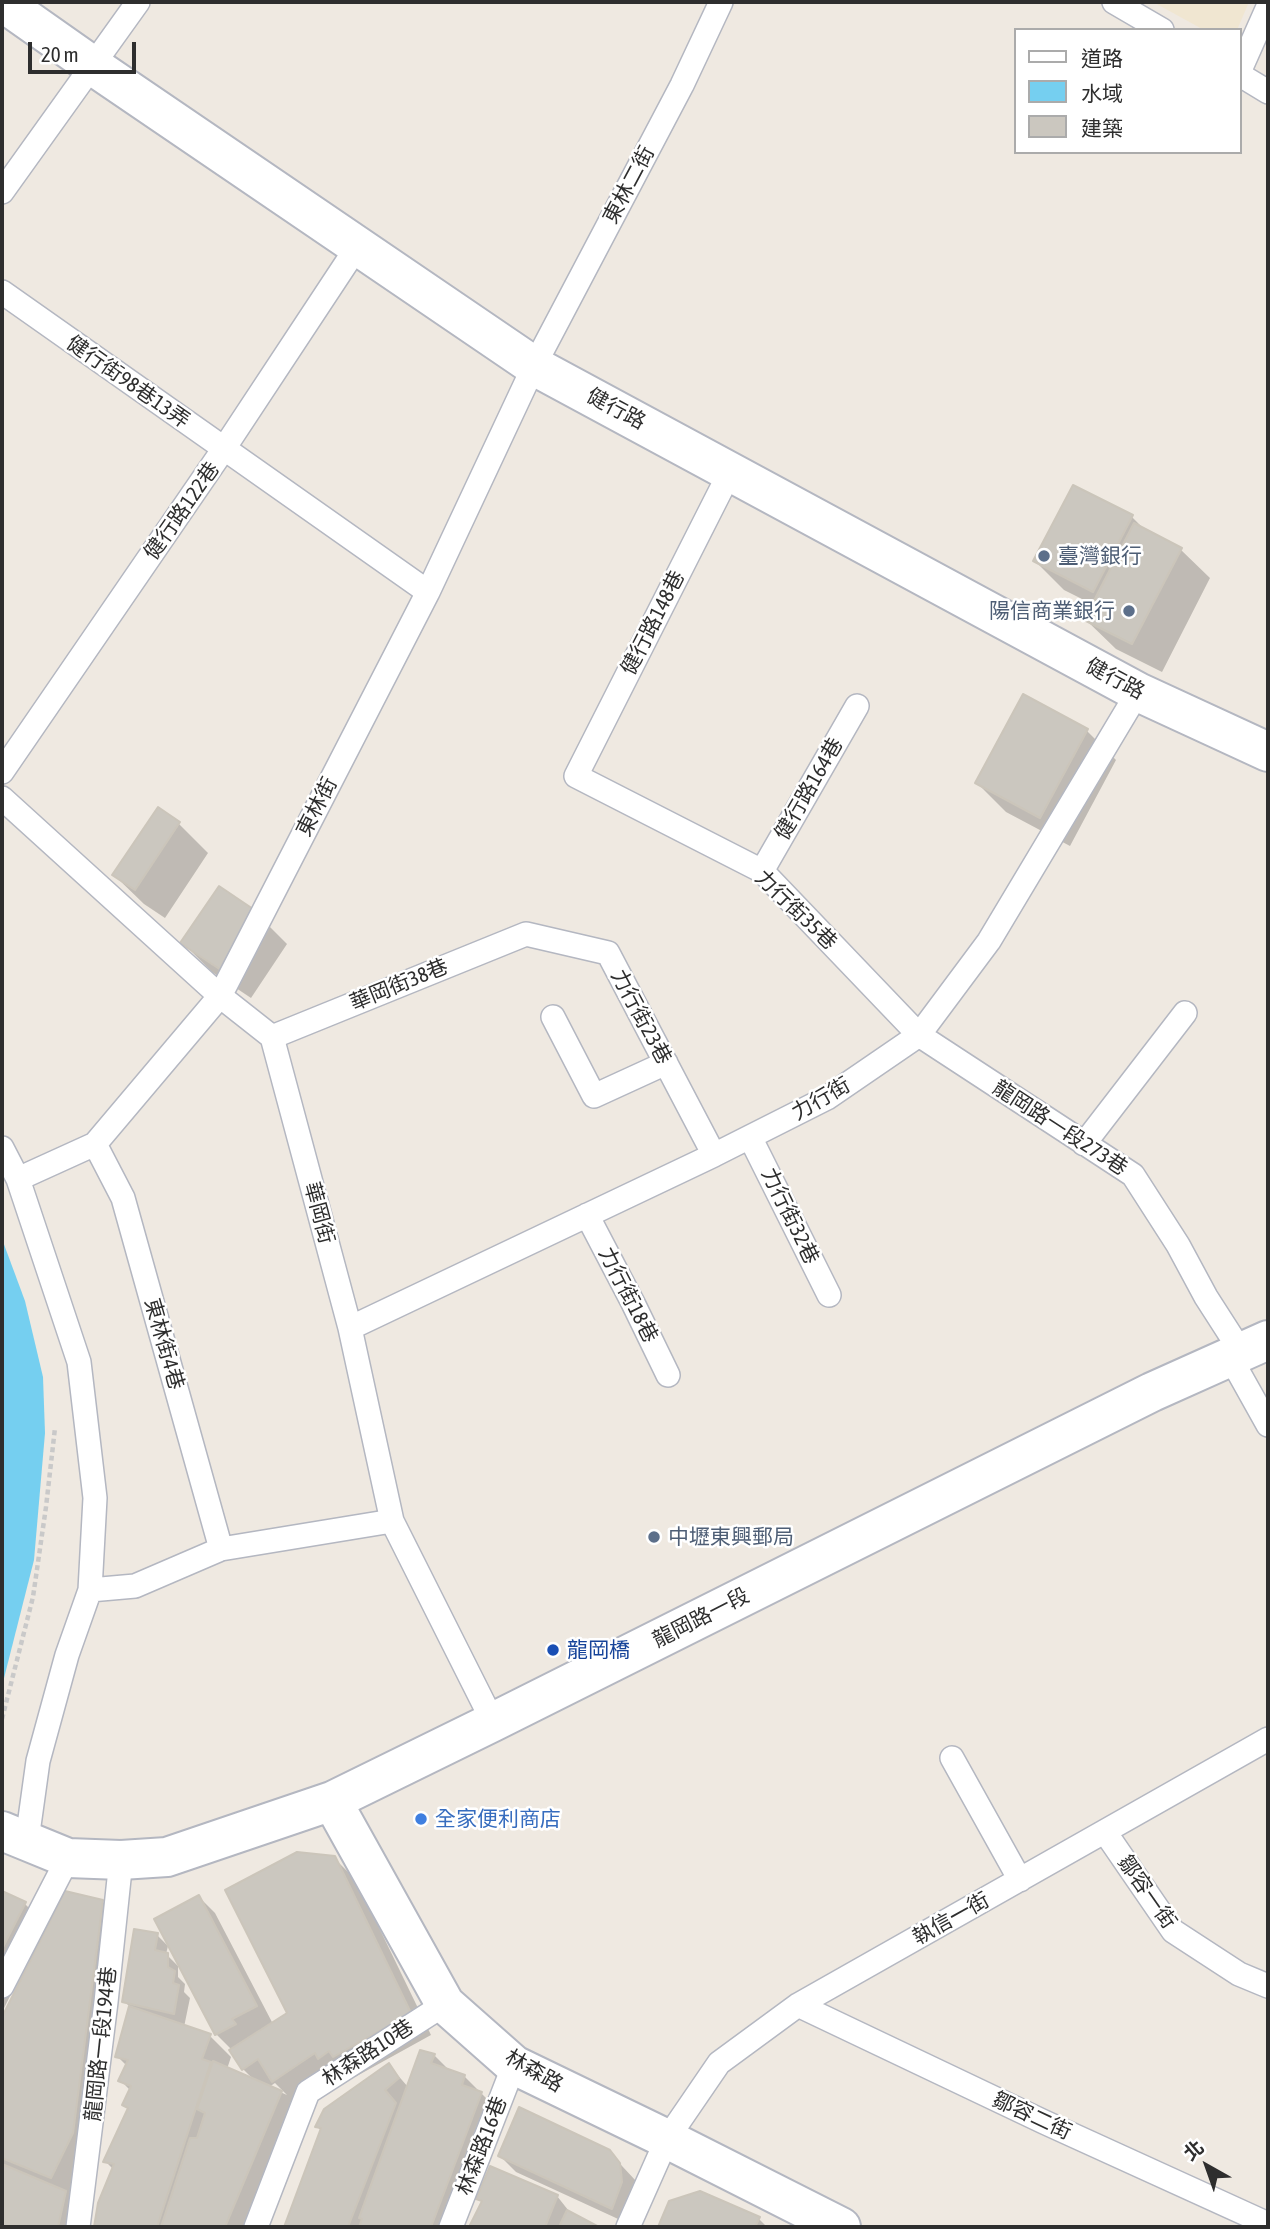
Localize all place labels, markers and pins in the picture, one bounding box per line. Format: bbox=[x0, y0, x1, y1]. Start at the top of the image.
place label: 臺灣銀行 bbox=[1058, 543, 1142, 569]
marker: 臺灣銀行 bbox=[1036, 548, 1052, 564]
place label: 陽信商業銀行 bbox=[989, 598, 1115, 624]
marker: 陽信商業銀行 bbox=[1121, 603, 1137, 619]
place label: 中壢東興郵局 bbox=[668, 1524, 794, 1550]
marker: 中壢東興郵局 bbox=[646, 1529, 662, 1545]
place label: 龍岡橋 bbox=[567, 1637, 630, 1663]
marker: 龍岡橋 bbox=[545, 1642, 561, 1658]
place label: 全家便利商店 bbox=[435, 1806, 561, 1832]
marker: 全家便利商店 bbox=[413, 1811, 429, 1827]

